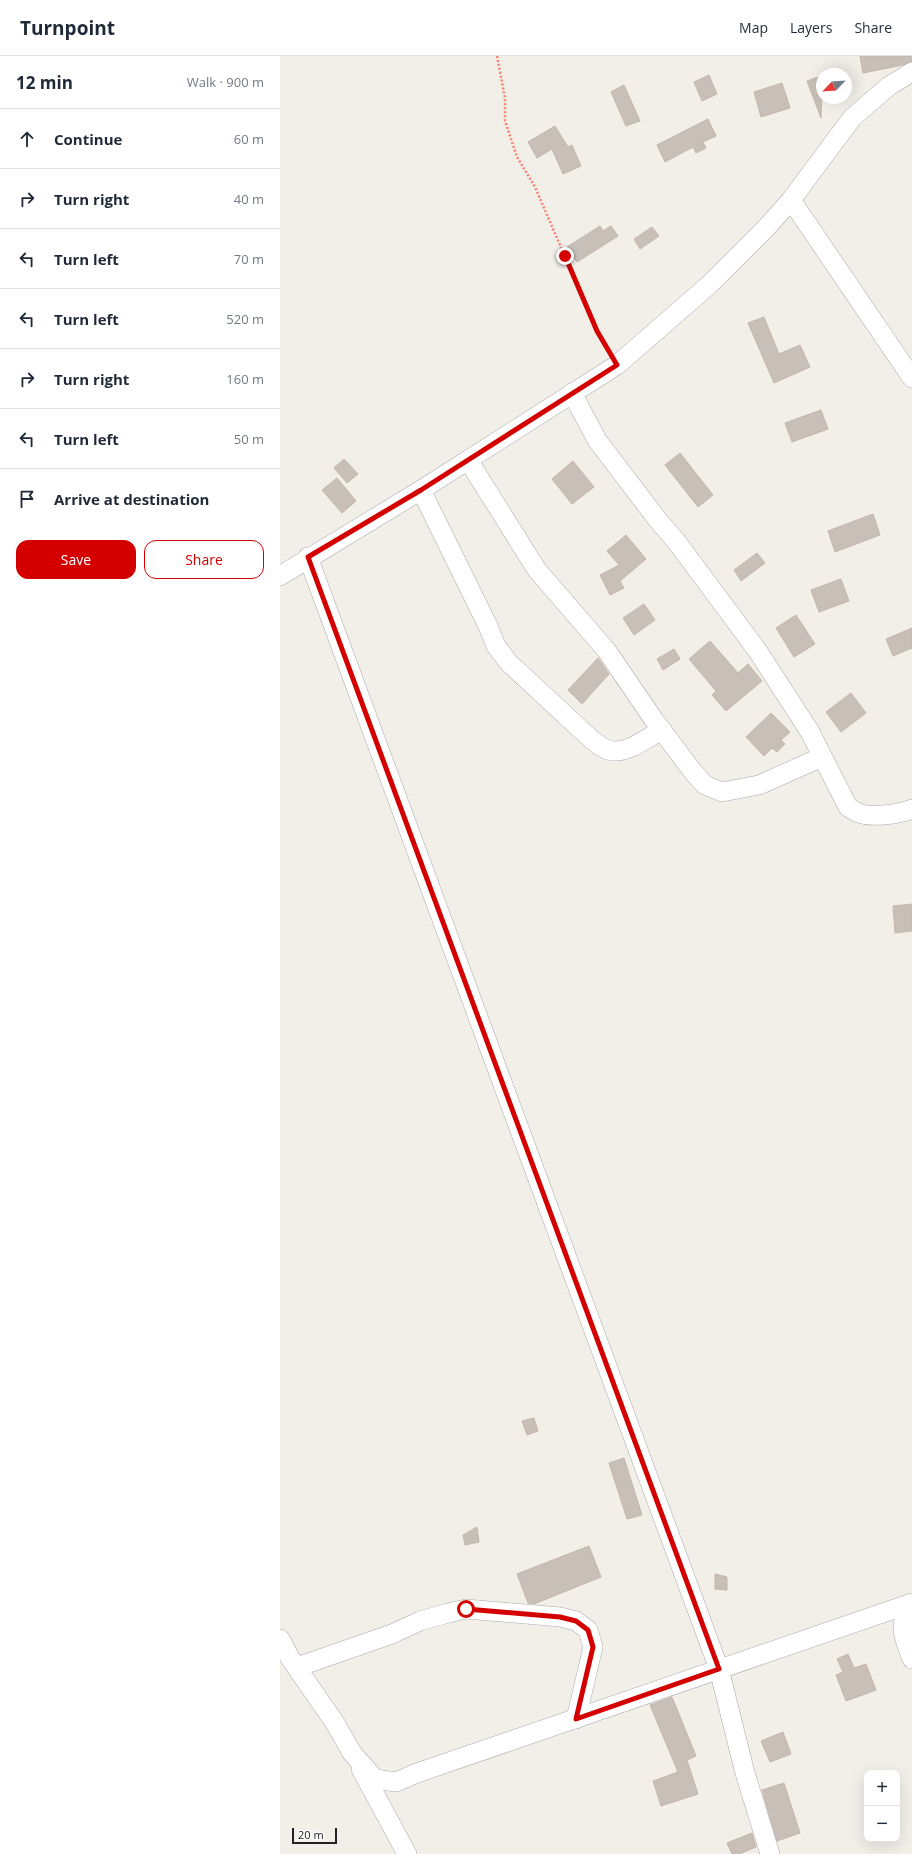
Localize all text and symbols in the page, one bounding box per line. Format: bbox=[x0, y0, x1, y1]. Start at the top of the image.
text: Turnpoint bbox=[20, 15, 115, 41]
text: Map bbox=[739, 18, 768, 37]
text: Layers bbox=[790, 18, 832, 37]
text: Share bbox=[854, 18, 892, 37]
north arrow bbox=[816, 68, 852, 104]
text: 12 min bbox=[16, 71, 73, 94]
text: Walk · 900 m bbox=[187, 73, 264, 91]
icon: ahead bbox=[16, 128, 38, 150]
text: Continue bbox=[54, 129, 122, 149]
text: 60 m bbox=[234, 130, 264, 148]
icon: right bbox=[16, 188, 38, 210]
text: Turn right bbox=[54, 189, 129, 209]
text: 40 m bbox=[234, 190, 264, 208]
route end bbox=[556, 247, 574, 265]
icon: left bbox=[16, 248, 38, 270]
text: Turn left bbox=[54, 249, 119, 269]
text: 70 m bbox=[234, 250, 264, 268]
icon: left bbox=[16, 308, 38, 330]
text: Turn left bbox=[54, 309, 119, 329]
text: 520 m bbox=[226, 310, 264, 328]
icon: right bbox=[16, 368, 38, 390]
text: Turn right bbox=[54, 369, 129, 389]
text: 160 m bbox=[226, 370, 264, 388]
icon: left bbox=[16, 428, 38, 450]
text: Turn left bbox=[54, 429, 119, 449]
text: 50 m bbox=[234, 430, 264, 448]
icon: arrive bbox=[16, 488, 38, 510]
text: Arrive at destination bbox=[54, 489, 209, 509]
button: Save bbox=[16, 540, 136, 579]
button: Share bbox=[144, 540, 264, 579]
route start bbox=[457, 1600, 475, 1618]
map controls bbox=[864, 1770, 900, 1842]
button: + bbox=[864, 1770, 900, 1806]
button: − bbox=[864, 1806, 900, 1842]
scale bar bbox=[292, 1826, 337, 1845]
text: 20 m bbox=[298, 1827, 324, 1842]

